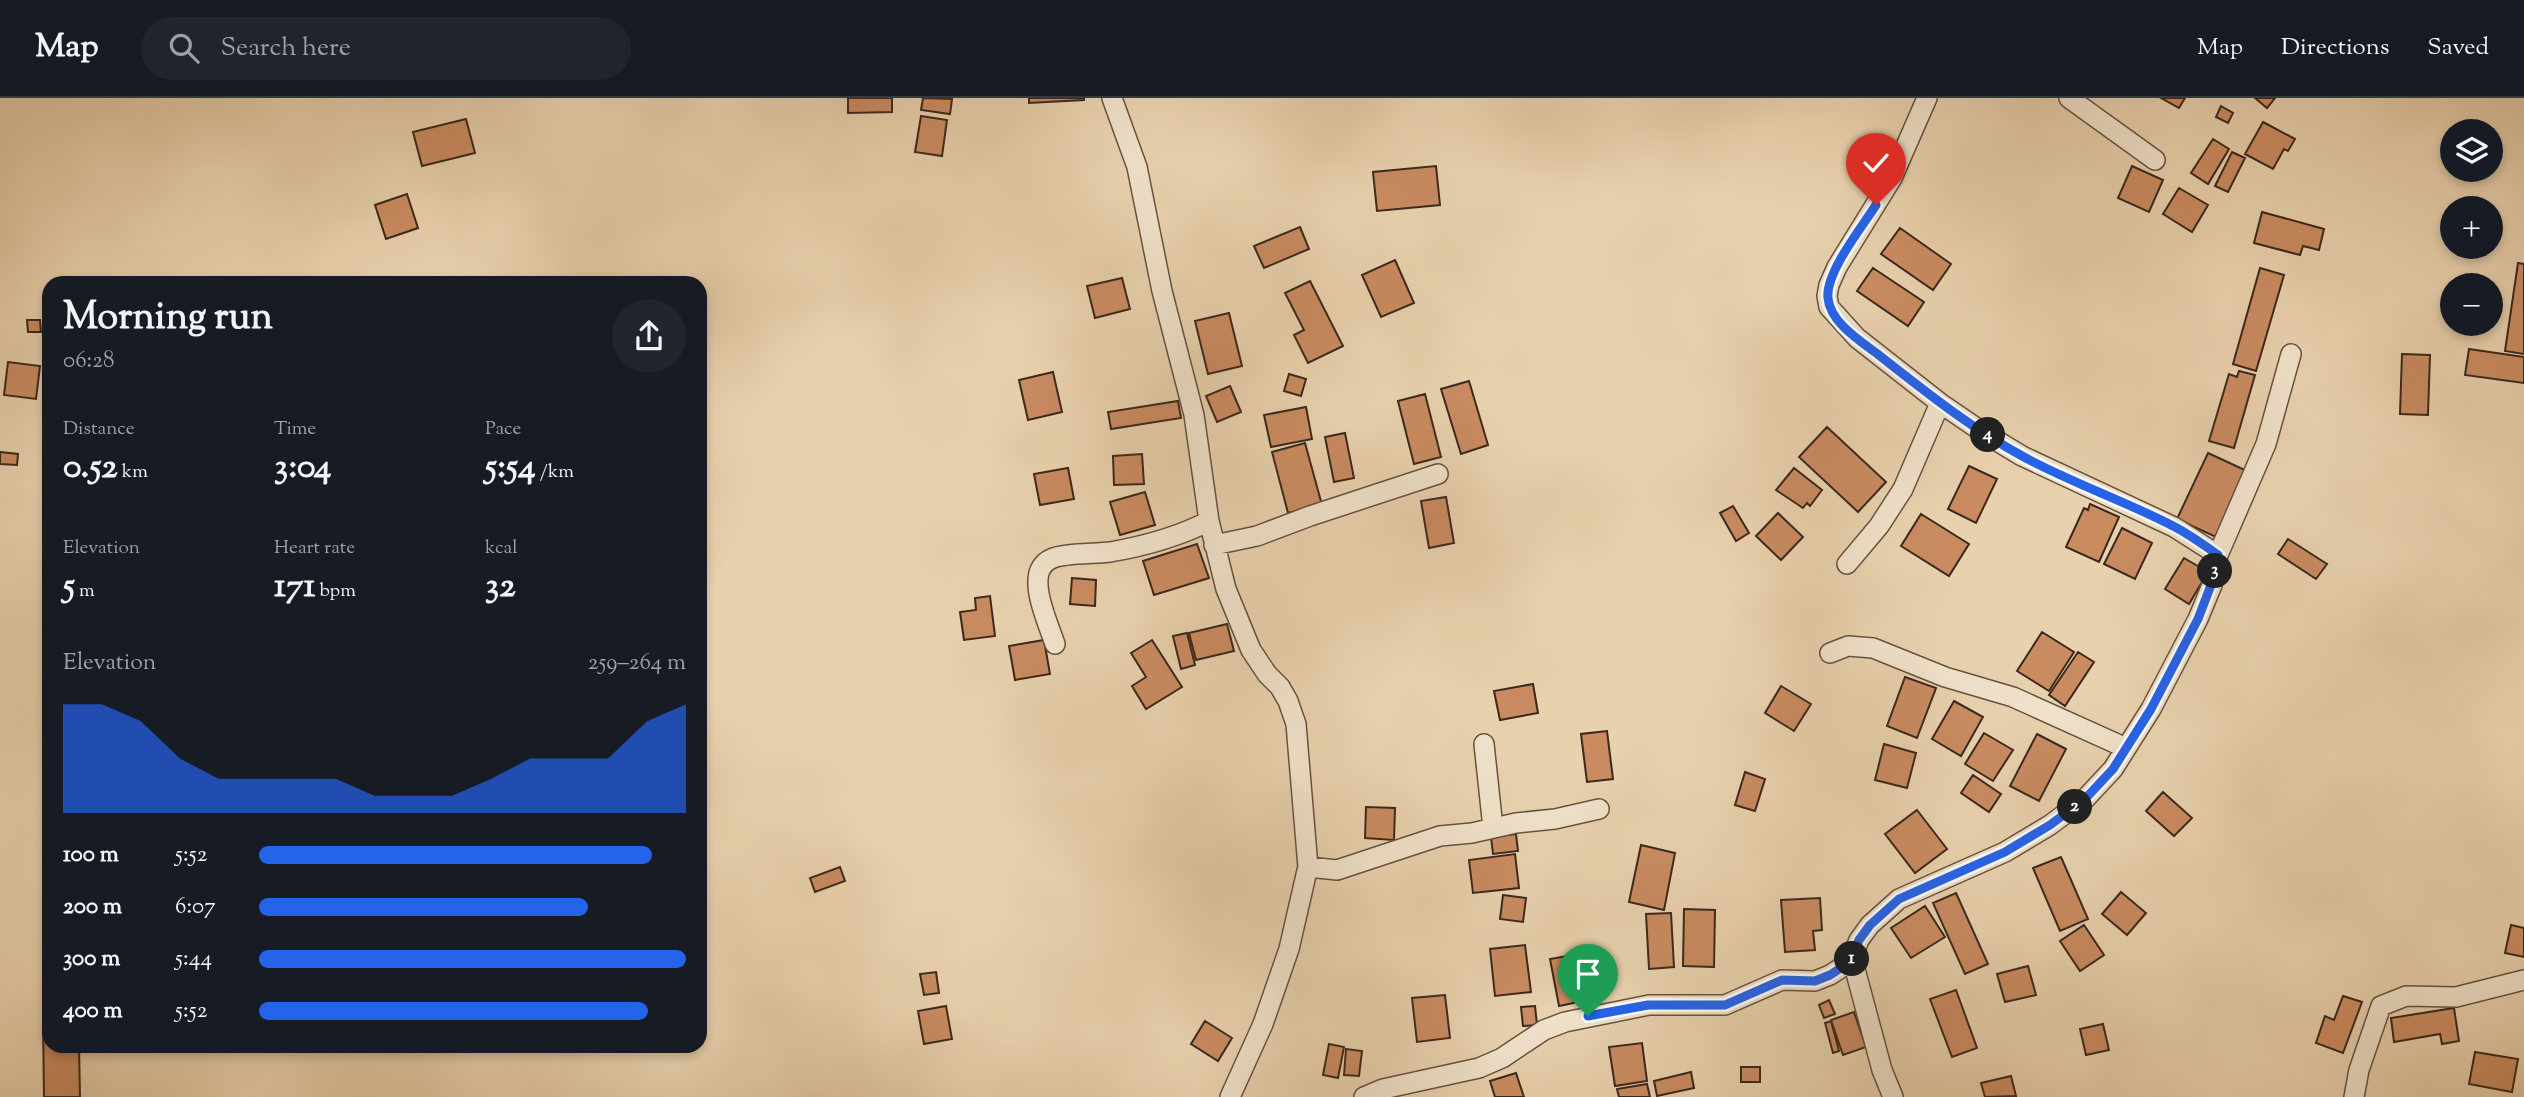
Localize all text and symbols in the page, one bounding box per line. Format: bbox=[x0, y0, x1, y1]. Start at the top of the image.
search box bbox=[141, 17, 631, 80]
text: Map bbox=[35, 24, 99, 72]
icon: search bbox=[165, 29, 203, 67]
text: Search here bbox=[221, 30, 351, 67]
text: Map bbox=[2197, 31, 2243, 65]
text: Directions bbox=[2281, 31, 2389, 65]
text: Saved bbox=[2427, 31, 2489, 65]
map controls bbox=[2440, 119, 2503, 336]
button: layers bbox=[2440, 119, 2503, 182]
pin bbox=[1846, 133, 1906, 205]
icon: check bbox=[1857, 144, 1895, 182]
button: + bbox=[2440, 196, 2503, 259]
button: − bbox=[2440, 273, 2503, 336]
text: Morning run bbox=[63, 292, 273, 346]
button: share bbox=[612, 299, 686, 373]
text: 06:28 bbox=[63, 345, 115, 378]
text: Distance bbox=[63, 416, 135, 443]
text: Time bbox=[274, 416, 316, 443]
text: Pace bbox=[485, 416, 521, 443]
pin: 4 bbox=[1970, 418, 2006, 452]
text: 4 bbox=[1983, 421, 1992, 448]
text: 0.52 bbox=[63, 443, 118, 494]
text: 3:04 bbox=[274, 443, 331, 494]
text: 5:54 bbox=[485, 443, 536, 494]
text: km bbox=[118, 459, 148, 486]
text: /km bbox=[536, 459, 574, 486]
text: Elevation bbox=[63, 535, 140, 562]
text: Heart rate bbox=[274, 535, 355, 562]
text: kcal bbox=[485, 535, 518, 562]
pin: 3 bbox=[2198, 554, 2232, 588]
text: 3 bbox=[2211, 557, 2218, 584]
text: 5 bbox=[63, 562, 75, 613]
text: 171 bbox=[274, 562, 315, 613]
text: 32 bbox=[485, 562, 516, 613]
text: m bbox=[75, 578, 95, 605]
text: bpm bbox=[315, 578, 356, 605]
text: Elevation bbox=[63, 647, 156, 680]
text: 259–264 m bbox=[588, 647, 686, 680]
pin: 2 bbox=[2058, 790, 2092, 824]
text: 2 bbox=[2070, 793, 2079, 820]
text: 100 m bbox=[63, 839, 119, 872]
text: 5:52 bbox=[175, 839, 207, 872]
text: 200 m bbox=[63, 891, 122, 924]
text: 6:07 bbox=[175, 891, 216, 924]
pin: 1 bbox=[1834, 942, 1870, 976]
text: 300 m bbox=[63, 943, 120, 976]
text: 5:44 bbox=[175, 943, 212, 976]
pin bbox=[1558, 944, 1618, 1016]
text: 1 bbox=[1848, 945, 1855, 972]
icon: arrive bbox=[1569, 955, 1607, 993]
text: 400 m bbox=[63, 995, 123, 1028]
text: 5:52 bbox=[175, 995, 207, 1028]

